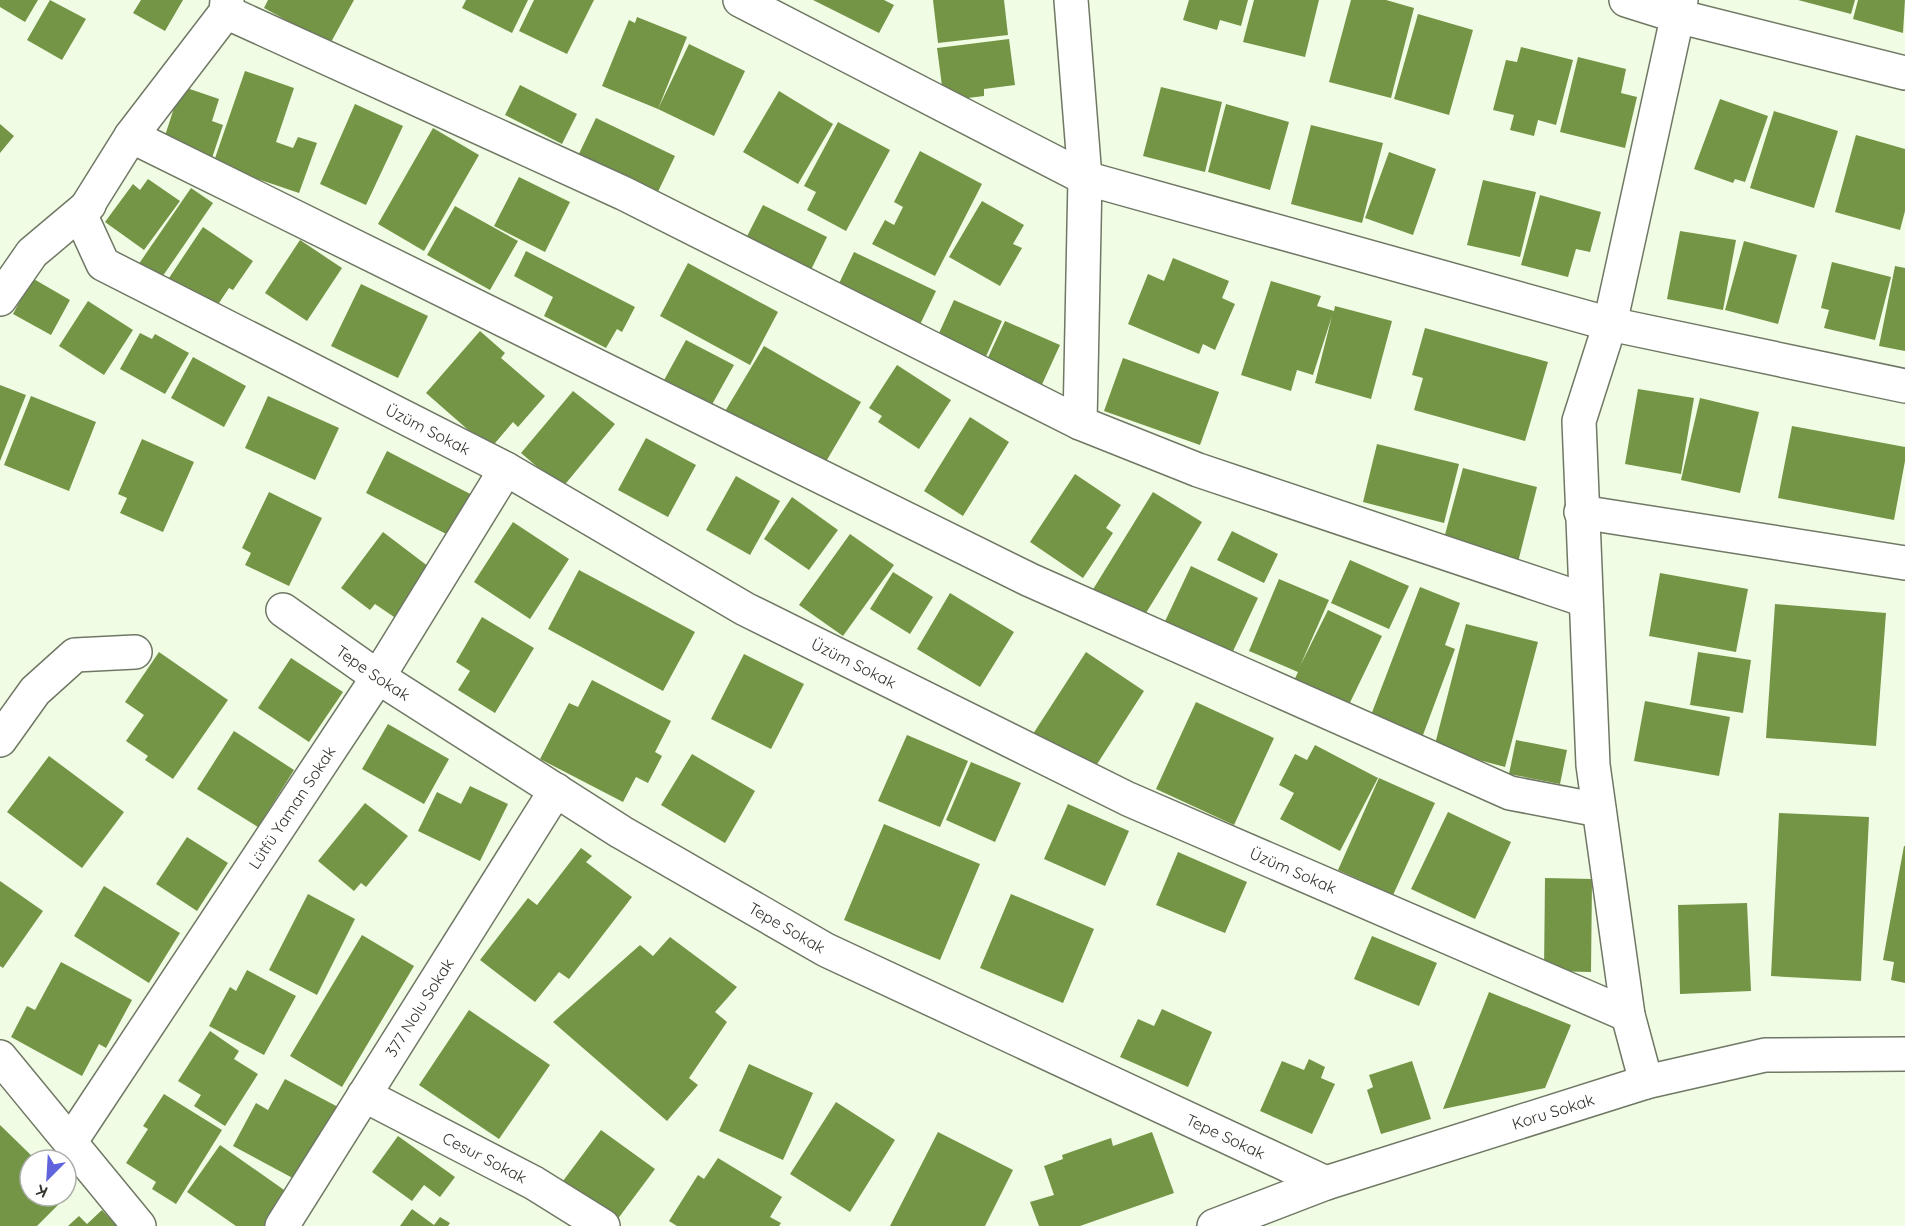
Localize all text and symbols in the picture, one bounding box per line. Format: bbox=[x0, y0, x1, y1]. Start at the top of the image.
street label: Üzüm Sokak bbox=[382, 399, 474, 459]
street label: Üzüm Sokak bbox=[808, 633, 900, 693]
street label: Tepe Sokak bbox=[332, 641, 414, 705]
street label: Lütfü Yaman Sokak bbox=[244, 742, 340, 873]
street label: Üzüm Sokak bbox=[1247, 843, 1340, 898]
street label: Tepe Sokak bbox=[745, 898, 829, 958]
street label: 377 Nolu Sokak bbox=[381, 954, 458, 1061]
street label: Koru Sokak bbox=[1509, 1089, 1597, 1134]
street label: Tepe Sokak bbox=[1183, 1109, 1269, 1163]
street label: Cesur Sokak bbox=[439, 1127, 530, 1188]
north arrow bbox=[18, 1148, 78, 1208]
text: K bbox=[33, 1180, 51, 1203]

